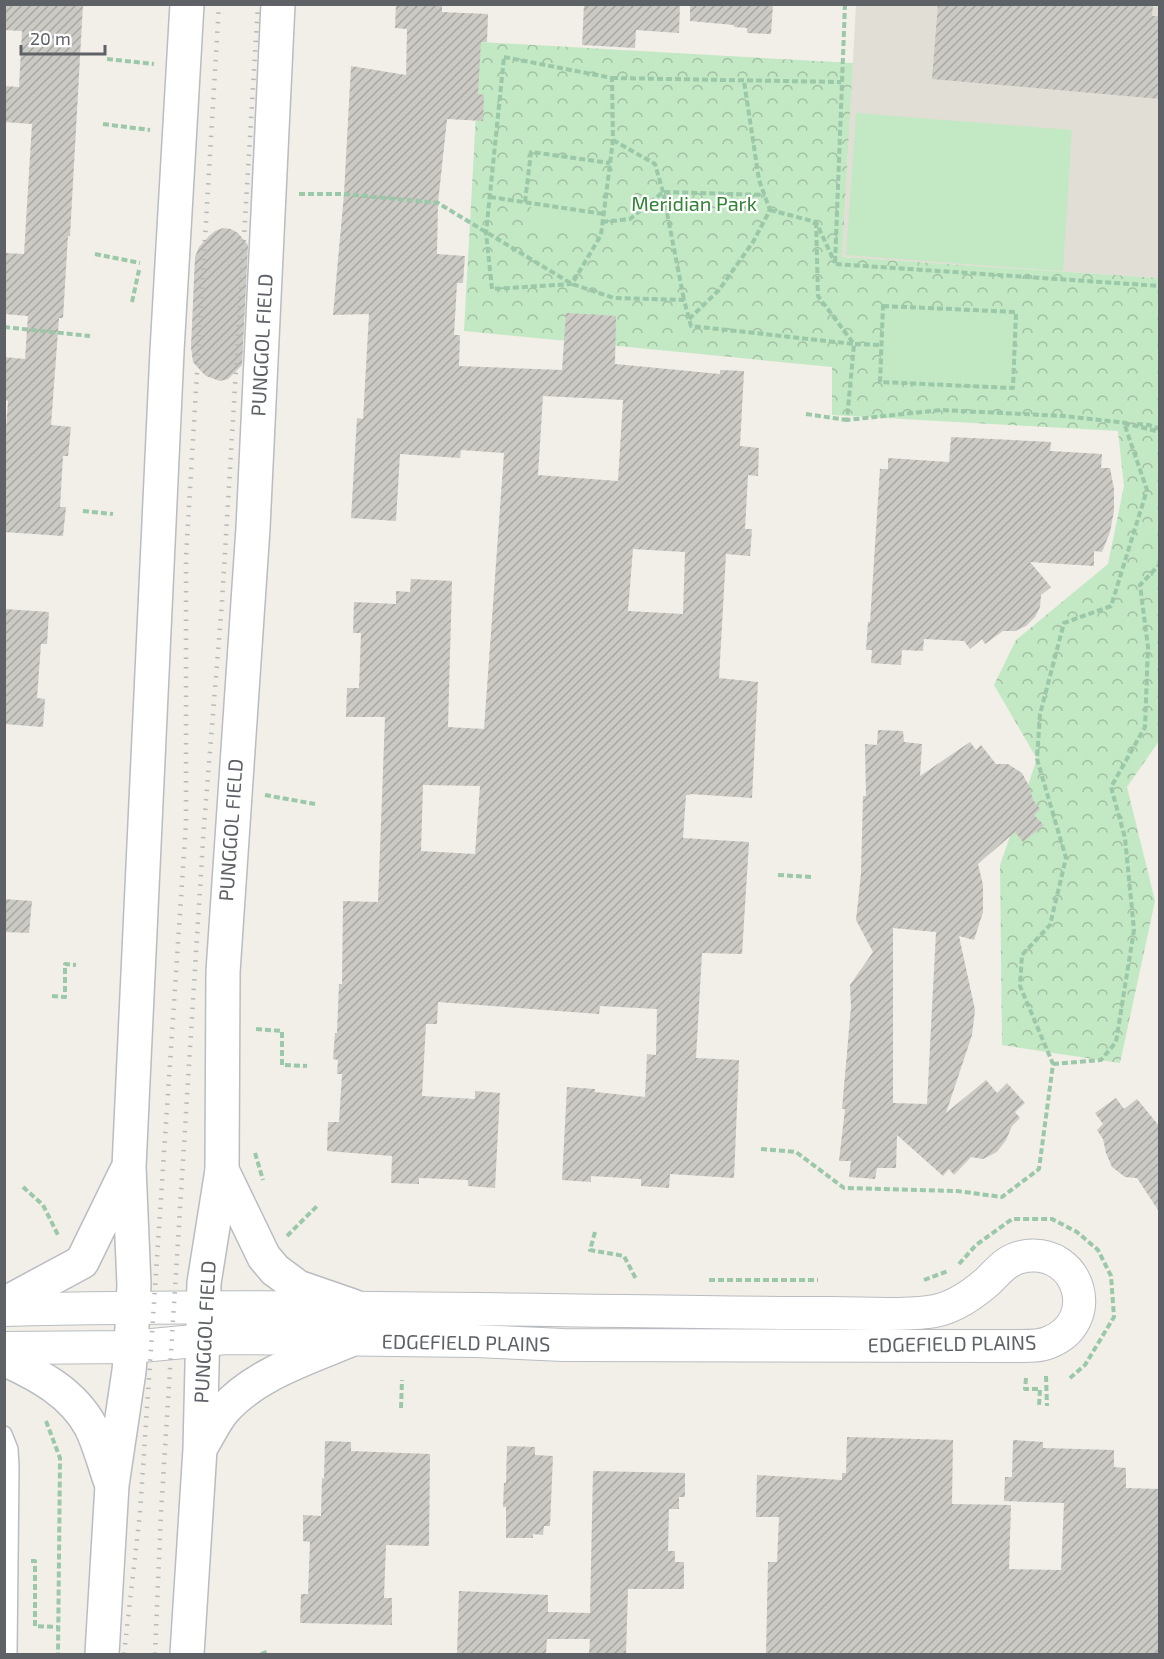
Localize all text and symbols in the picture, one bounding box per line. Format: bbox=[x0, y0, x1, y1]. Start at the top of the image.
scale bar bbox=[21, 18, 105, 56]
text: 20 m bbox=[30, 27, 71, 49]
park label: Meridian Park bbox=[631, 191, 757, 215]
street label: PUNGGOL FIELD bbox=[245, 273, 277, 417]
street label: PUNGGOL FIELD bbox=[213, 758, 247, 902]
street label: PUNGGOL FIELD bbox=[188, 1260, 220, 1404]
street label: EDGEFIELD PLAINS bbox=[382, 1329, 550, 1355]
street label: EDGEFIELD PLAINS bbox=[868, 1330, 1036, 1356]

